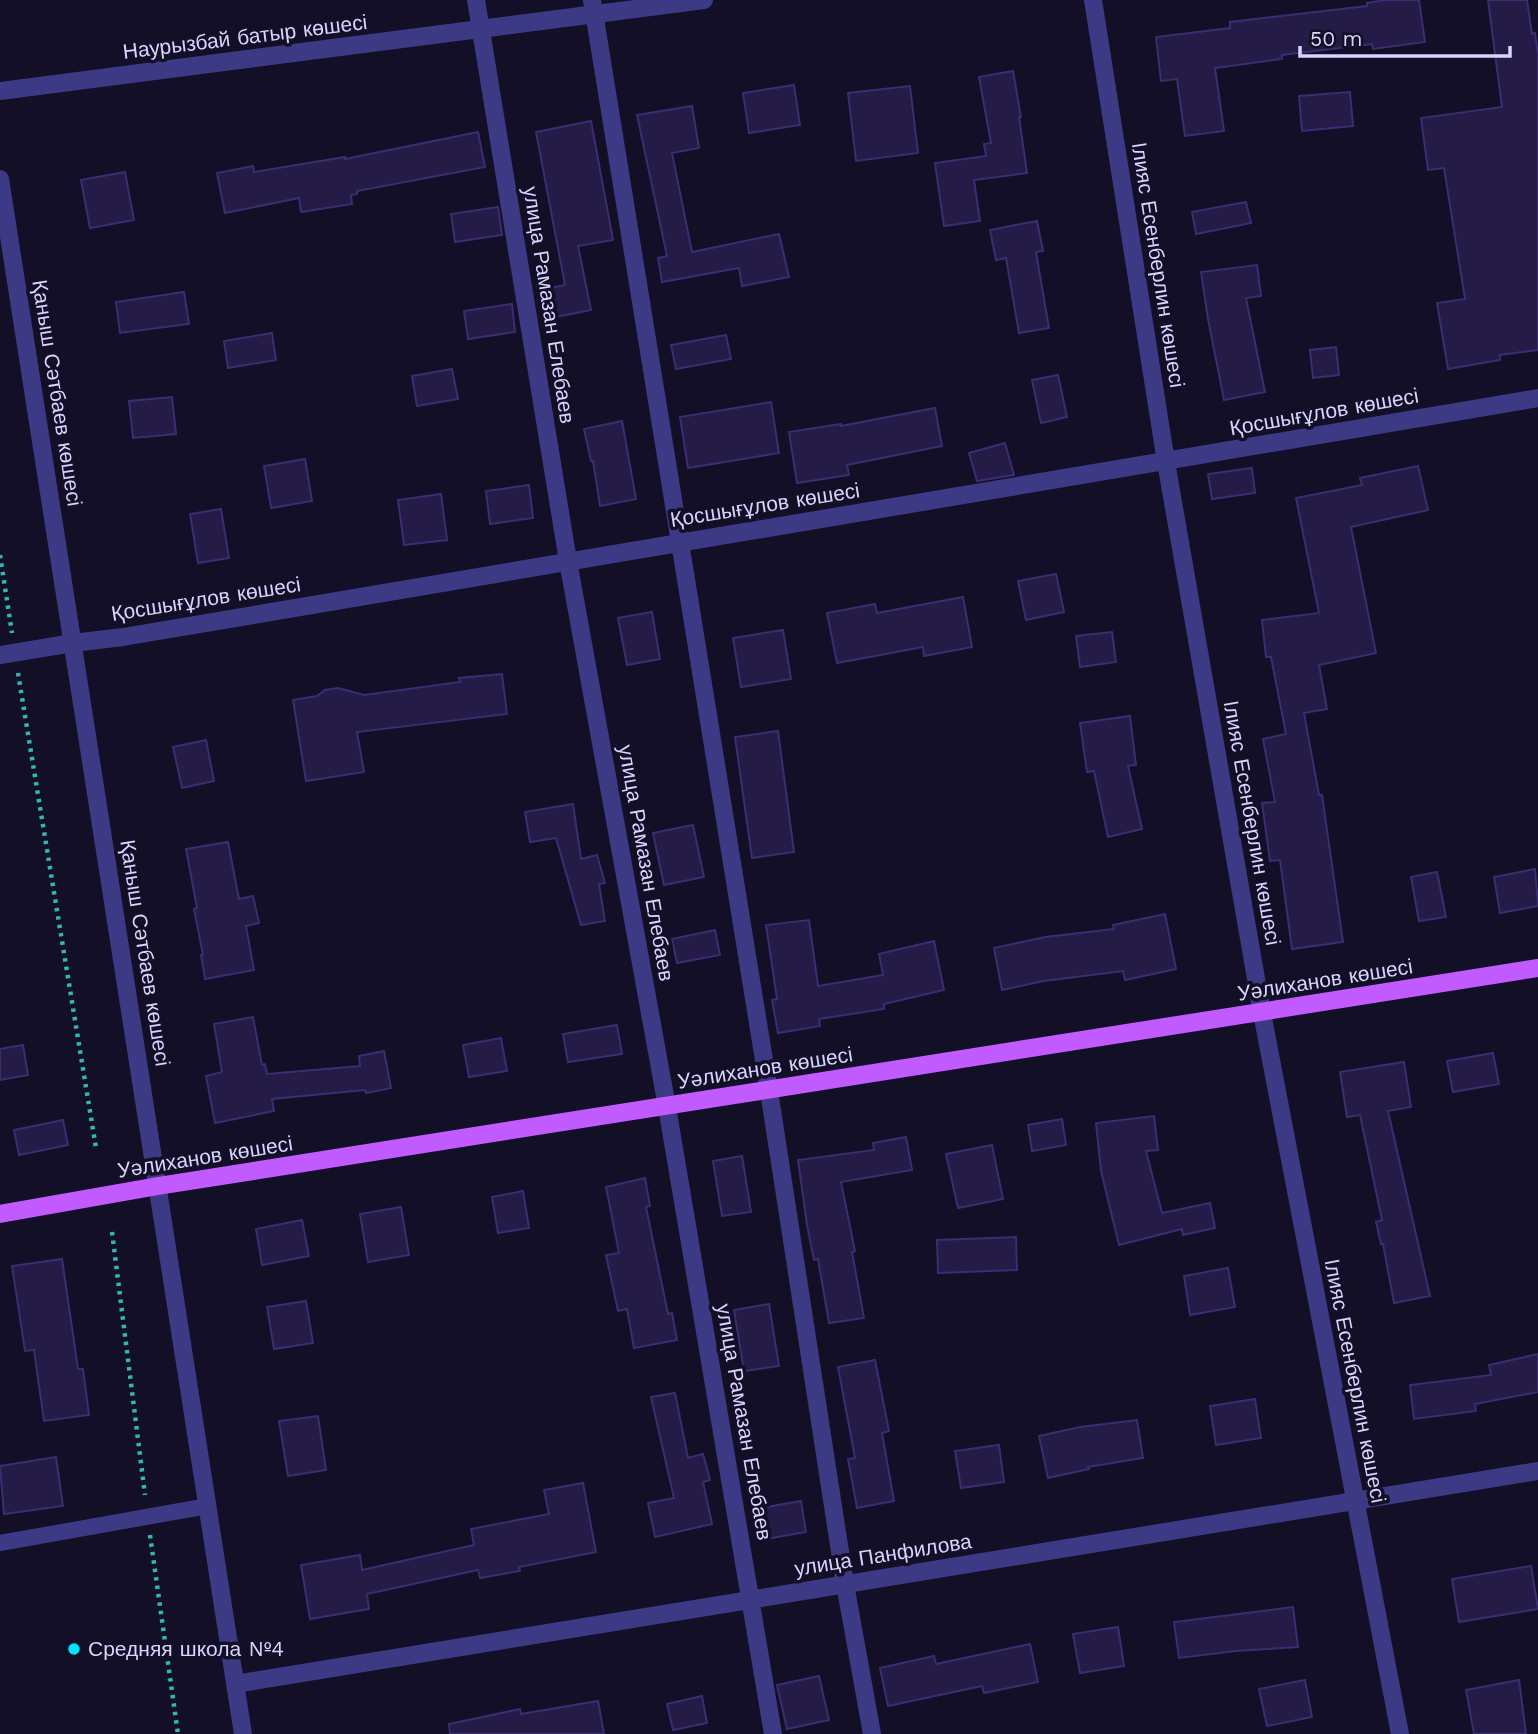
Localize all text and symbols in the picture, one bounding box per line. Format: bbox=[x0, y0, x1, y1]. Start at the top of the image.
street label: Наурызбай батыр көшесі bbox=[121, 9, 369, 64]
scale bar bbox=[1300, 14, 1510, 58]
text: 50 m bbox=[1310, 26, 1362, 51]
street label: Ілияс Есенберлин көшесі bbox=[1127, 140, 1190, 389]
street label: улица Рамазан Елебаев bbox=[518, 185, 581, 425]
street label: Қаныш Сәтбаев көшесі bbox=[27, 278, 88, 508]
street label: Қосшығұлов көшесі bbox=[1227, 383, 1420, 440]
street label: Қосшығұлов көшесі bbox=[668, 477, 861, 532]
street label: Қосшығұлов көшесі bbox=[109, 571, 302, 626]
street label: Ілияс Есенберлин көшесі bbox=[1219, 699, 1286, 947]
street label: улица Рамазан Елебаев bbox=[613, 743, 680, 983]
street label: Қаныш Сәтбаев көшесі bbox=[115, 838, 176, 1068]
street label: Уәлиханов көшесі bbox=[1236, 953, 1414, 1006]
street label: Уәлиханов көшесі bbox=[676, 1041, 854, 1094]
street label: Уәлиханов көшесі bbox=[116, 1130, 294, 1183]
street label: Ілияс Есенберлин көшесі bbox=[1320, 1257, 1391, 1505]
street label: улица Рамазан Елебаев bbox=[711, 1302, 778, 1542]
street label: улица Панфилова bbox=[793, 1528, 974, 1581]
place label: Средняя школа №4 bbox=[88, 1636, 284, 1661]
marker: Средняя школа №4 bbox=[66, 1641, 82, 1657]

